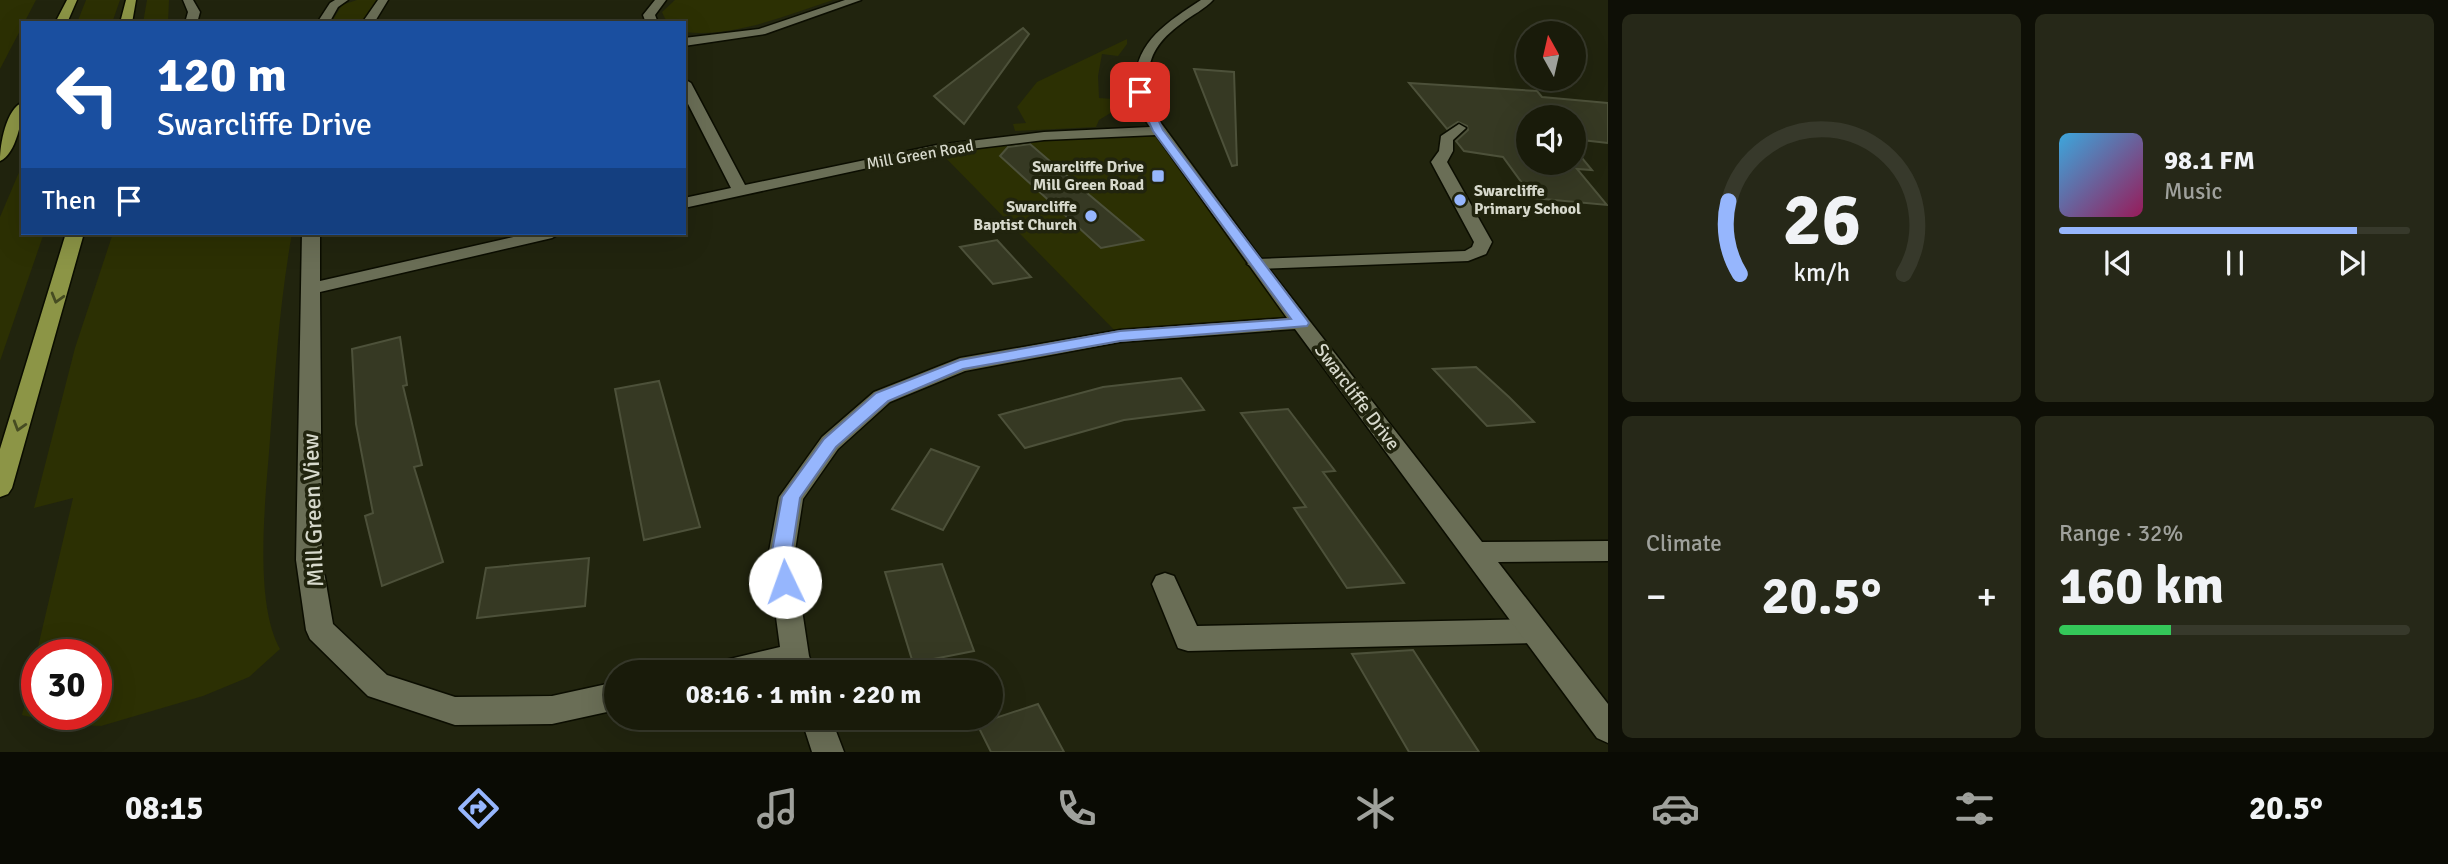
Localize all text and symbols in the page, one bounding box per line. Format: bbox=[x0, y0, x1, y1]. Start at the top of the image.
north arrow bbox=[1516, 21, 1586, 91]
map controls bbox=[1516, 21, 1586, 175]
text: 120 m bbox=[157, 45, 287, 105]
icon: left bbox=[42, 49, 133, 140]
pin bbox=[1110, 62, 1170, 122]
icon: arrive bbox=[1121, 73, 1159, 111]
text: Swarcliffe Drive bbox=[157, 105, 372, 144]
button: sound bbox=[1516, 105, 1586, 175]
street label: Mill Green Road bbox=[865, 136, 975, 174]
text: 98.1 FM bbox=[2164, 145, 2255, 177]
place label: Swarcliffe Drive Mill Green Road bbox=[1032, 157, 1144, 195]
marker: Swarcliffe Drive Mill Green Road bbox=[1150, 168, 1166, 184]
text: 26 bbox=[1782, 176, 1861, 265]
text: Music bbox=[2164, 177, 2222, 206]
place label: Swarcliffe Primary School bbox=[1474, 181, 1581, 219]
icon: arrive bbox=[110, 182, 148, 220]
text: Then bbox=[42, 185, 96, 217]
marker: Swarcliffe Primary School bbox=[1452, 192, 1468, 208]
place label: Swarcliffe Baptist Church bbox=[973, 197, 1077, 235]
marker: Swarcliffe Baptist Church bbox=[1083, 208, 1099, 224]
icon: previous bbox=[2099, 244, 2137, 282]
icon: pause bbox=[2216, 244, 2254, 282]
icon: next bbox=[2333, 244, 2371, 282]
text: km/h bbox=[1793, 257, 1850, 288]
one-way arrow bbox=[51, 292, 65, 304]
street label: Swarcliffe Drive bbox=[1309, 339, 1405, 455]
one-way arrow bbox=[12, 420, 27, 432]
street label: Mill Green View bbox=[296, 432, 330, 587]
text: Range · 32% bbox=[2059, 519, 2183, 548]
text: Climate bbox=[1646, 529, 1722, 558]
position arrow bbox=[748, 545, 822, 619]
text: 160 km bbox=[2059, 554, 2224, 618]
text: 20.5° bbox=[1762, 564, 1881, 628]
text: − bbox=[1646, 573, 1667, 620]
text: + bbox=[1976, 573, 1997, 620]
speed limit sign: 30 bbox=[21, 639, 112, 730]
text: 08:16 · 1 min · 220 m bbox=[686, 679, 921, 711]
icon: directions bbox=[454, 784, 503, 833]
icon: music bbox=[753, 784, 802, 833]
icon: phone bbox=[1052, 784, 1101, 833]
icon: climate bbox=[1351, 784, 1400, 833]
icon: car bbox=[1651, 784, 1700, 833]
icon: filters bbox=[1950, 784, 1999, 833]
text: 08:15 bbox=[125, 789, 204, 828]
text: 20.5° bbox=[2249, 789, 2323, 828]

